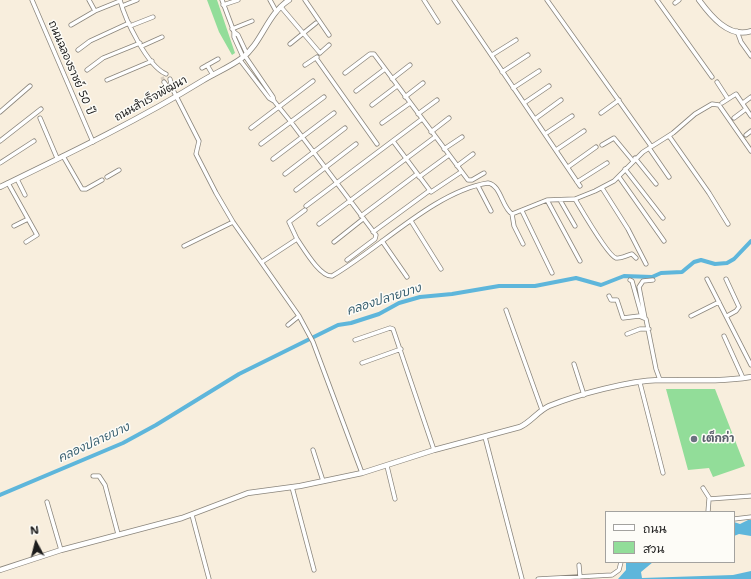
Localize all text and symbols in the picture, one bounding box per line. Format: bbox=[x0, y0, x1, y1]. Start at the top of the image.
street label: ถนนฉลองราชย์ 50 ปี bbox=[45, 19, 97, 117]
street label: ถนนสำเร็จพัฒนา bbox=[112, 74, 190, 124]
water label: คลองปลายบาง bbox=[345, 281, 423, 319]
water label: คลองปลายบาง bbox=[56, 420, 132, 466]
place label: เต็กก่า bbox=[702, 432, 734, 446]
marker: เต็กก่า bbox=[689, 434, 699, 444]
legend bbox=[605, 511, 735, 563]
text: ถนน bbox=[643, 521, 667, 537]
north arrow bbox=[16, 523, 56, 563]
text: N bbox=[29, 523, 40, 539]
text: สวน bbox=[643, 541, 664, 557]

